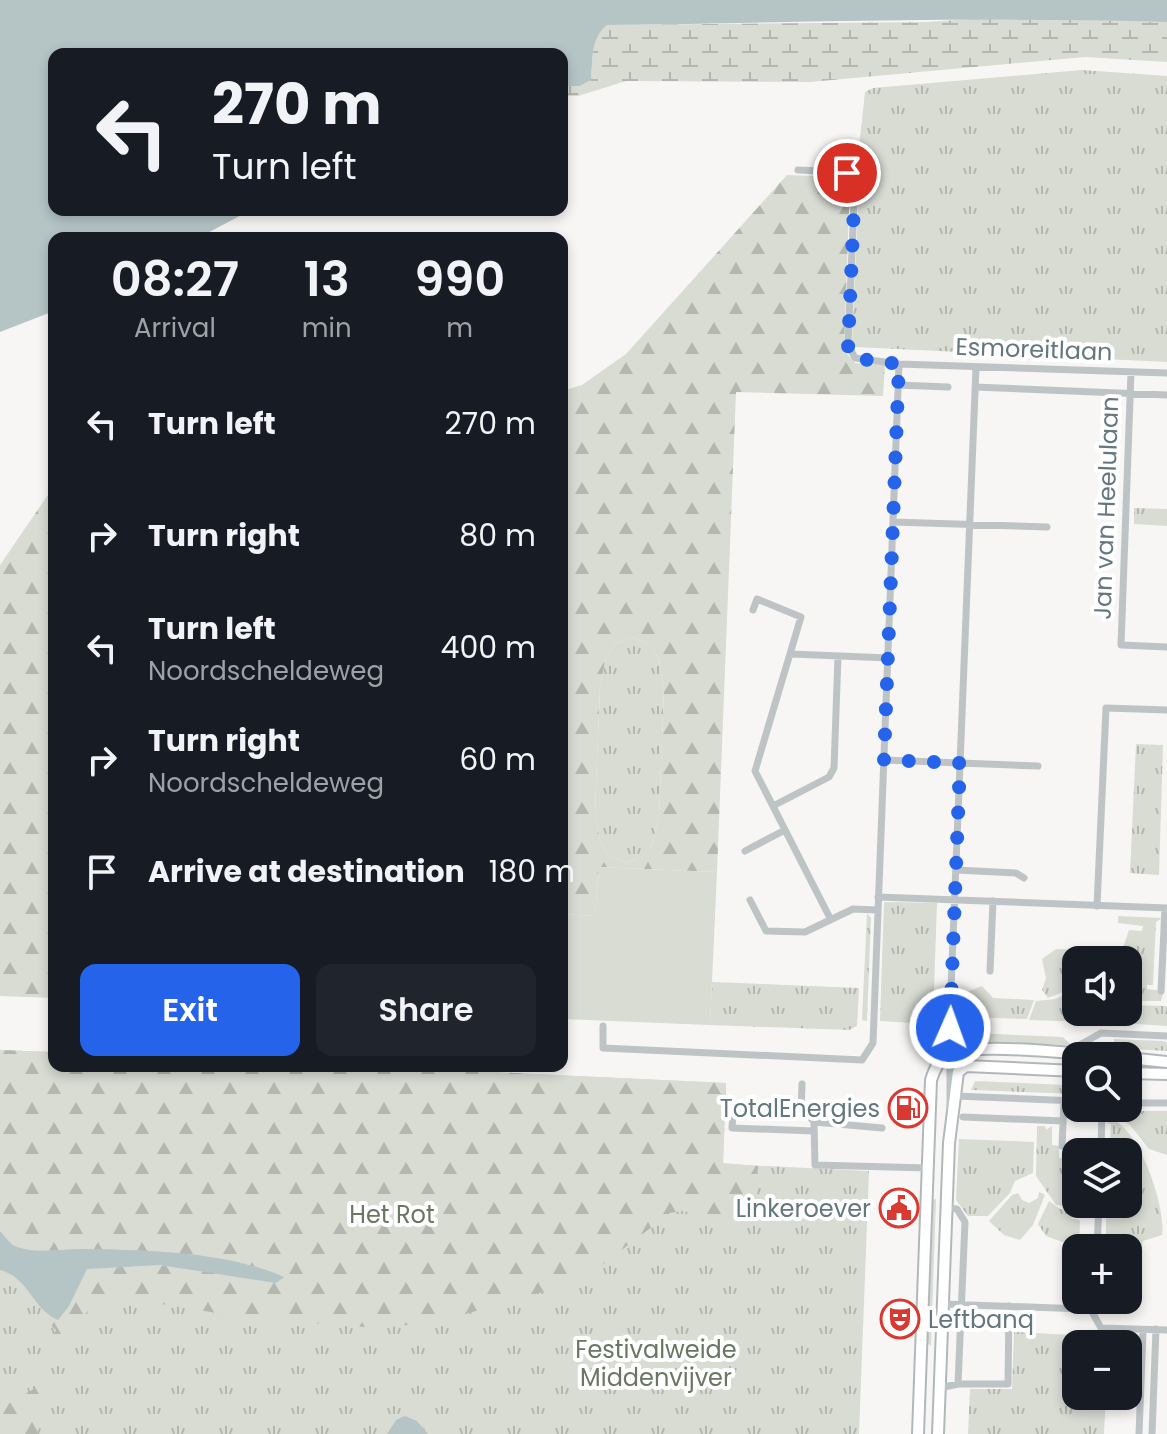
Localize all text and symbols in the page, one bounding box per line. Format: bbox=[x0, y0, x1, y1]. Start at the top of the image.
text: 270 m bbox=[212, 65, 382, 144]
icon: left bbox=[80, 80, 184, 184]
pin bbox=[813, 139, 881, 207]
text: Turn left bbox=[212, 141, 357, 192]
icon: arrive bbox=[825, 151, 869, 195]
text: 08:27 bbox=[111, 246, 239, 313]
text: 13 bbox=[304, 246, 350, 313]
text: 990 bbox=[414, 246, 505, 313]
text: Arrival bbox=[134, 310, 216, 346]
text: min bbox=[302, 310, 352, 346]
text: m bbox=[446, 310, 473, 346]
street label: Esmoreitlaan bbox=[955, 330, 1113, 368]
street label: Jan van Heelulaan bbox=[1086, 396, 1126, 620]
icon: left bbox=[80, 402, 124, 446]
text: Turn left bbox=[148, 402, 276, 445]
text: 270 m bbox=[445, 402, 536, 445]
icon: right bbox=[80, 514, 124, 558]
text: Turn right bbox=[148, 514, 300, 557]
text: 80 m bbox=[459, 514, 536, 557]
text: Turn left bbox=[148, 607, 276, 650]
icon: left bbox=[80, 626, 124, 670]
text: 400 m bbox=[441, 626, 536, 669]
text: Noordscheldeweg bbox=[148, 653, 384, 689]
text: Turn right bbox=[148, 719, 300, 762]
icon: right bbox=[80, 738, 124, 782]
text: 60 m bbox=[459, 738, 536, 781]
text: Noordscheldeweg bbox=[148, 765, 384, 801]
icon: arrive bbox=[80, 850, 124, 894]
text: Arrive at destination bbox=[148, 850, 465, 893]
text: 180 m bbox=[489, 850, 575, 893]
map controls bbox=[1062, 946, 1142, 1410]
button: sound bbox=[1062, 946, 1142, 1026]
button: Exit bbox=[80, 964, 300, 1056]
button: Share bbox=[316, 964, 536, 1056]
position arrow bbox=[908, 986, 992, 1070]
button: search bbox=[1062, 1042, 1142, 1122]
fuel station icon: TotalEnergies bbox=[887, 1087, 929, 1129]
place label: TotalEnergies bbox=[720, 1092, 880, 1125]
button: layers bbox=[1062, 1138, 1142, 1218]
public building icon: Linkeroever bbox=[878, 1187, 920, 1229]
place label: Linkeroever bbox=[736, 1192, 871, 1225]
park label: Het Rot bbox=[349, 1198, 435, 1231]
button: + bbox=[1062, 1234, 1142, 1314]
theatre icon: Leftbanq bbox=[879, 1298, 921, 1340]
place label: Leftbanq bbox=[928, 1303, 1034, 1336]
button: − bbox=[1062, 1330, 1142, 1410]
park label: Festivalweide Middenvijver bbox=[575, 1333, 737, 1394]

